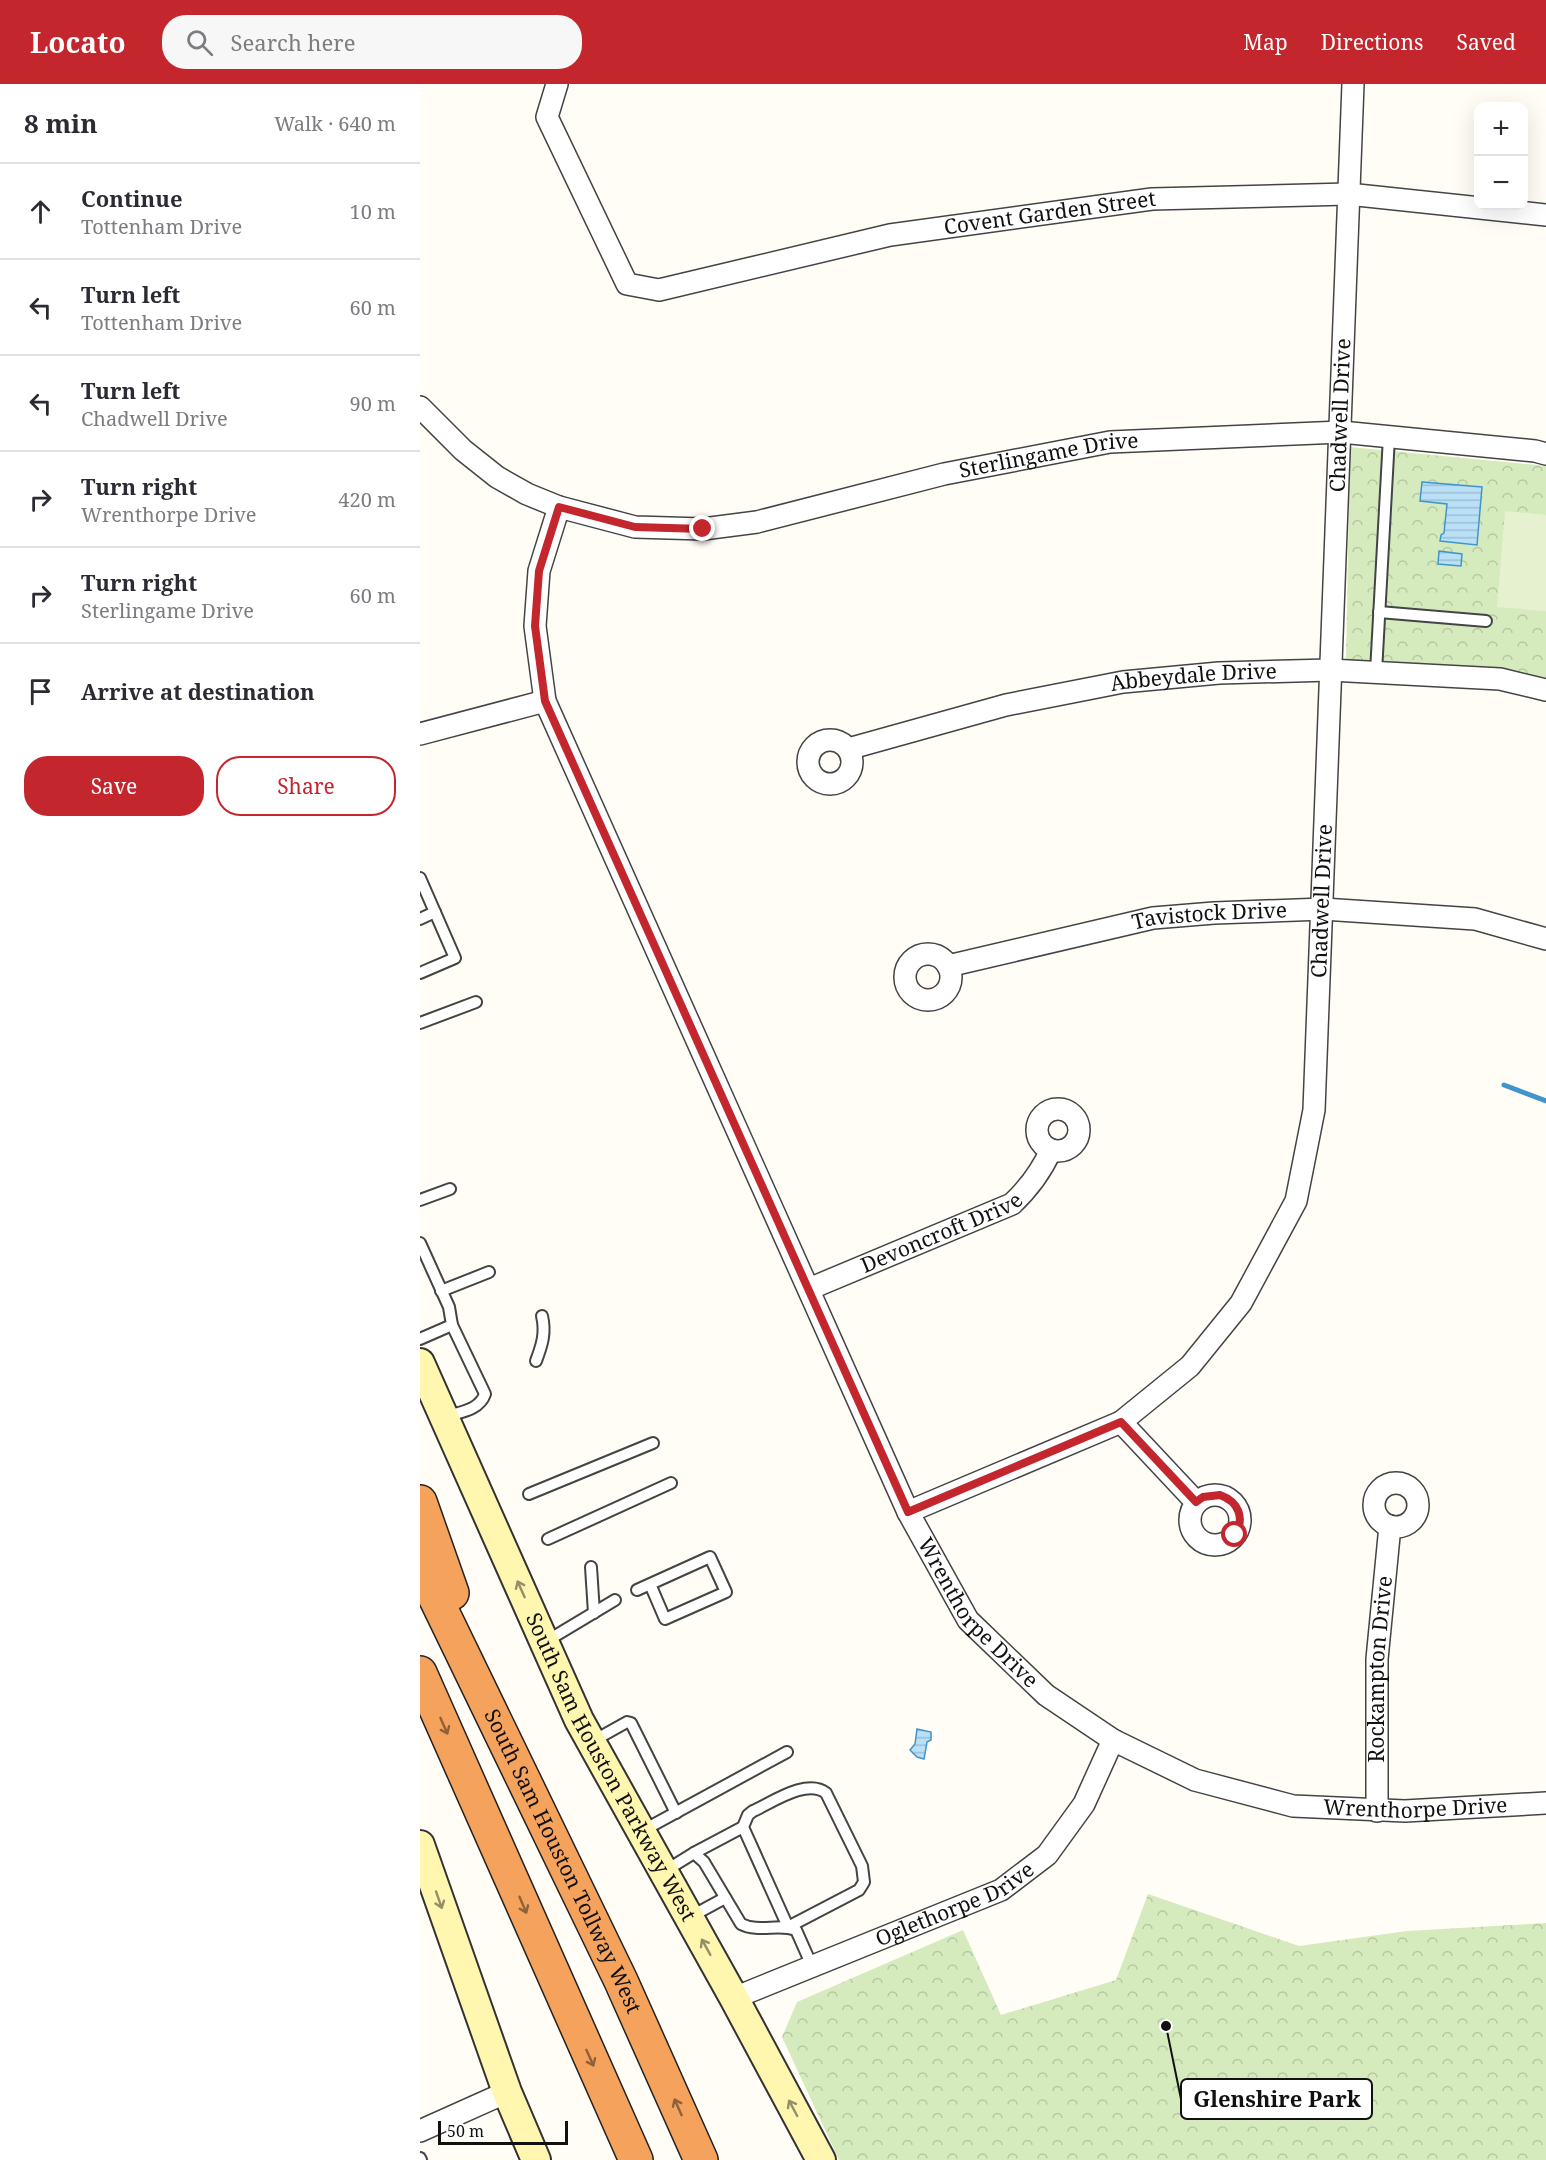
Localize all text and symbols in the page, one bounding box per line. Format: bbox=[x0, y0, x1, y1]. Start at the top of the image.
search box bbox=[162, 15, 582, 69]
text: Locato bbox=[30, 23, 126, 61]
icon: search bbox=[183, 26, 216, 59]
text: Search here bbox=[231, 27, 355, 57]
text: Map bbox=[1243, 28, 1288, 56]
text: Directions bbox=[1321, 28, 1423, 56]
text: Saved bbox=[1456, 28, 1516, 56]
map controls bbox=[1474, 102, 1528, 210]
button: + bbox=[1474, 102, 1528, 156]
text: 8 min bbox=[24, 105, 98, 141]
text: Walk · 640 m bbox=[274, 110, 396, 137]
button: − bbox=[1474, 156, 1528, 210]
text: Continue bbox=[81, 183, 183, 213]
street label: Covent Garden Street bbox=[942, 184, 1157, 240]
icon: ahead bbox=[24, 195, 57, 228]
text: 10 m bbox=[350, 198, 396, 225]
text: Tottenham Drive bbox=[81, 213, 242, 240]
text: Turn left bbox=[81, 279, 180, 309]
icon: left bbox=[24, 291, 57, 324]
text: 60 m bbox=[350, 294, 396, 321]
text: Tottenham Drive bbox=[81, 309, 242, 336]
street label: Chadwell Drive bbox=[1322, 338, 1356, 493]
text: Turn left bbox=[81, 375, 180, 405]
icon: left bbox=[24, 387, 57, 420]
text: 90 m bbox=[350, 390, 396, 417]
text: Chadwell Drive bbox=[81, 405, 228, 432]
street label: Sterlingame Drive bbox=[957, 426, 1139, 484]
text: Turn right bbox=[81, 471, 197, 501]
icon: right bbox=[24, 483, 57, 516]
text: 420 m bbox=[338, 486, 396, 513]
text: Wrenthorpe Drive bbox=[81, 501, 256, 528]
route end bbox=[689, 515, 715, 541]
text: Turn right bbox=[81, 567, 197, 597]
icon: right bbox=[24, 579, 57, 612]
text: 60 m bbox=[350, 582, 396, 609]
text: Sterlingame Drive bbox=[81, 597, 254, 624]
street label: Abbeydale Drive bbox=[1108, 656, 1277, 697]
icon: arrive bbox=[24, 675, 57, 708]
text: Arrive at destination bbox=[81, 676, 315, 706]
button: Save bbox=[24, 756, 204, 816]
button: Share bbox=[216, 756, 396, 816]
street label: Chadwell Drive bbox=[1304, 823, 1338, 978]
street label: Tavistock Drive bbox=[1129, 895, 1287, 936]
street label: Devoncroft Drive bbox=[856, 1186, 1029, 1279]
route start bbox=[1221, 1521, 1247, 1547]
street label: Wrenthorpe Drive bbox=[912, 1532, 1045, 1693]
street label: Rockampton Drive bbox=[1362, 1574, 1398, 1763]
one-way arrow bbox=[515, 1581, 526, 1599]
street label: South Sam Houston Parkway West bbox=[520, 1608, 703, 1926]
street label: South Sam Houston Tollway West bbox=[478, 1704, 649, 2018]
one-way arrow bbox=[439, 1717, 450, 1735]
street label: Wrenthorpe Drive bbox=[1323, 1790, 1508, 1824]
street label: Oglethorpe Drive bbox=[871, 1855, 1039, 1952]
one-way arrow bbox=[435, 1890, 446, 1909]
one-way arrow bbox=[518, 1895, 529, 1914]
one-way arrow bbox=[700, 1939, 712, 1956]
one-way arrow bbox=[585, 2049, 596, 2067]
callout: Glenshire Park bbox=[1181, 2079, 1372, 2119]
text: Glenshire Park bbox=[1193, 2083, 1361, 2113]
one-way arrow bbox=[671, 2098, 683, 2116]
one-way arrow bbox=[787, 2100, 798, 2118]
scale bar bbox=[438, 2118, 568, 2146]
text: 50 m bbox=[447, 2120, 484, 2142]

